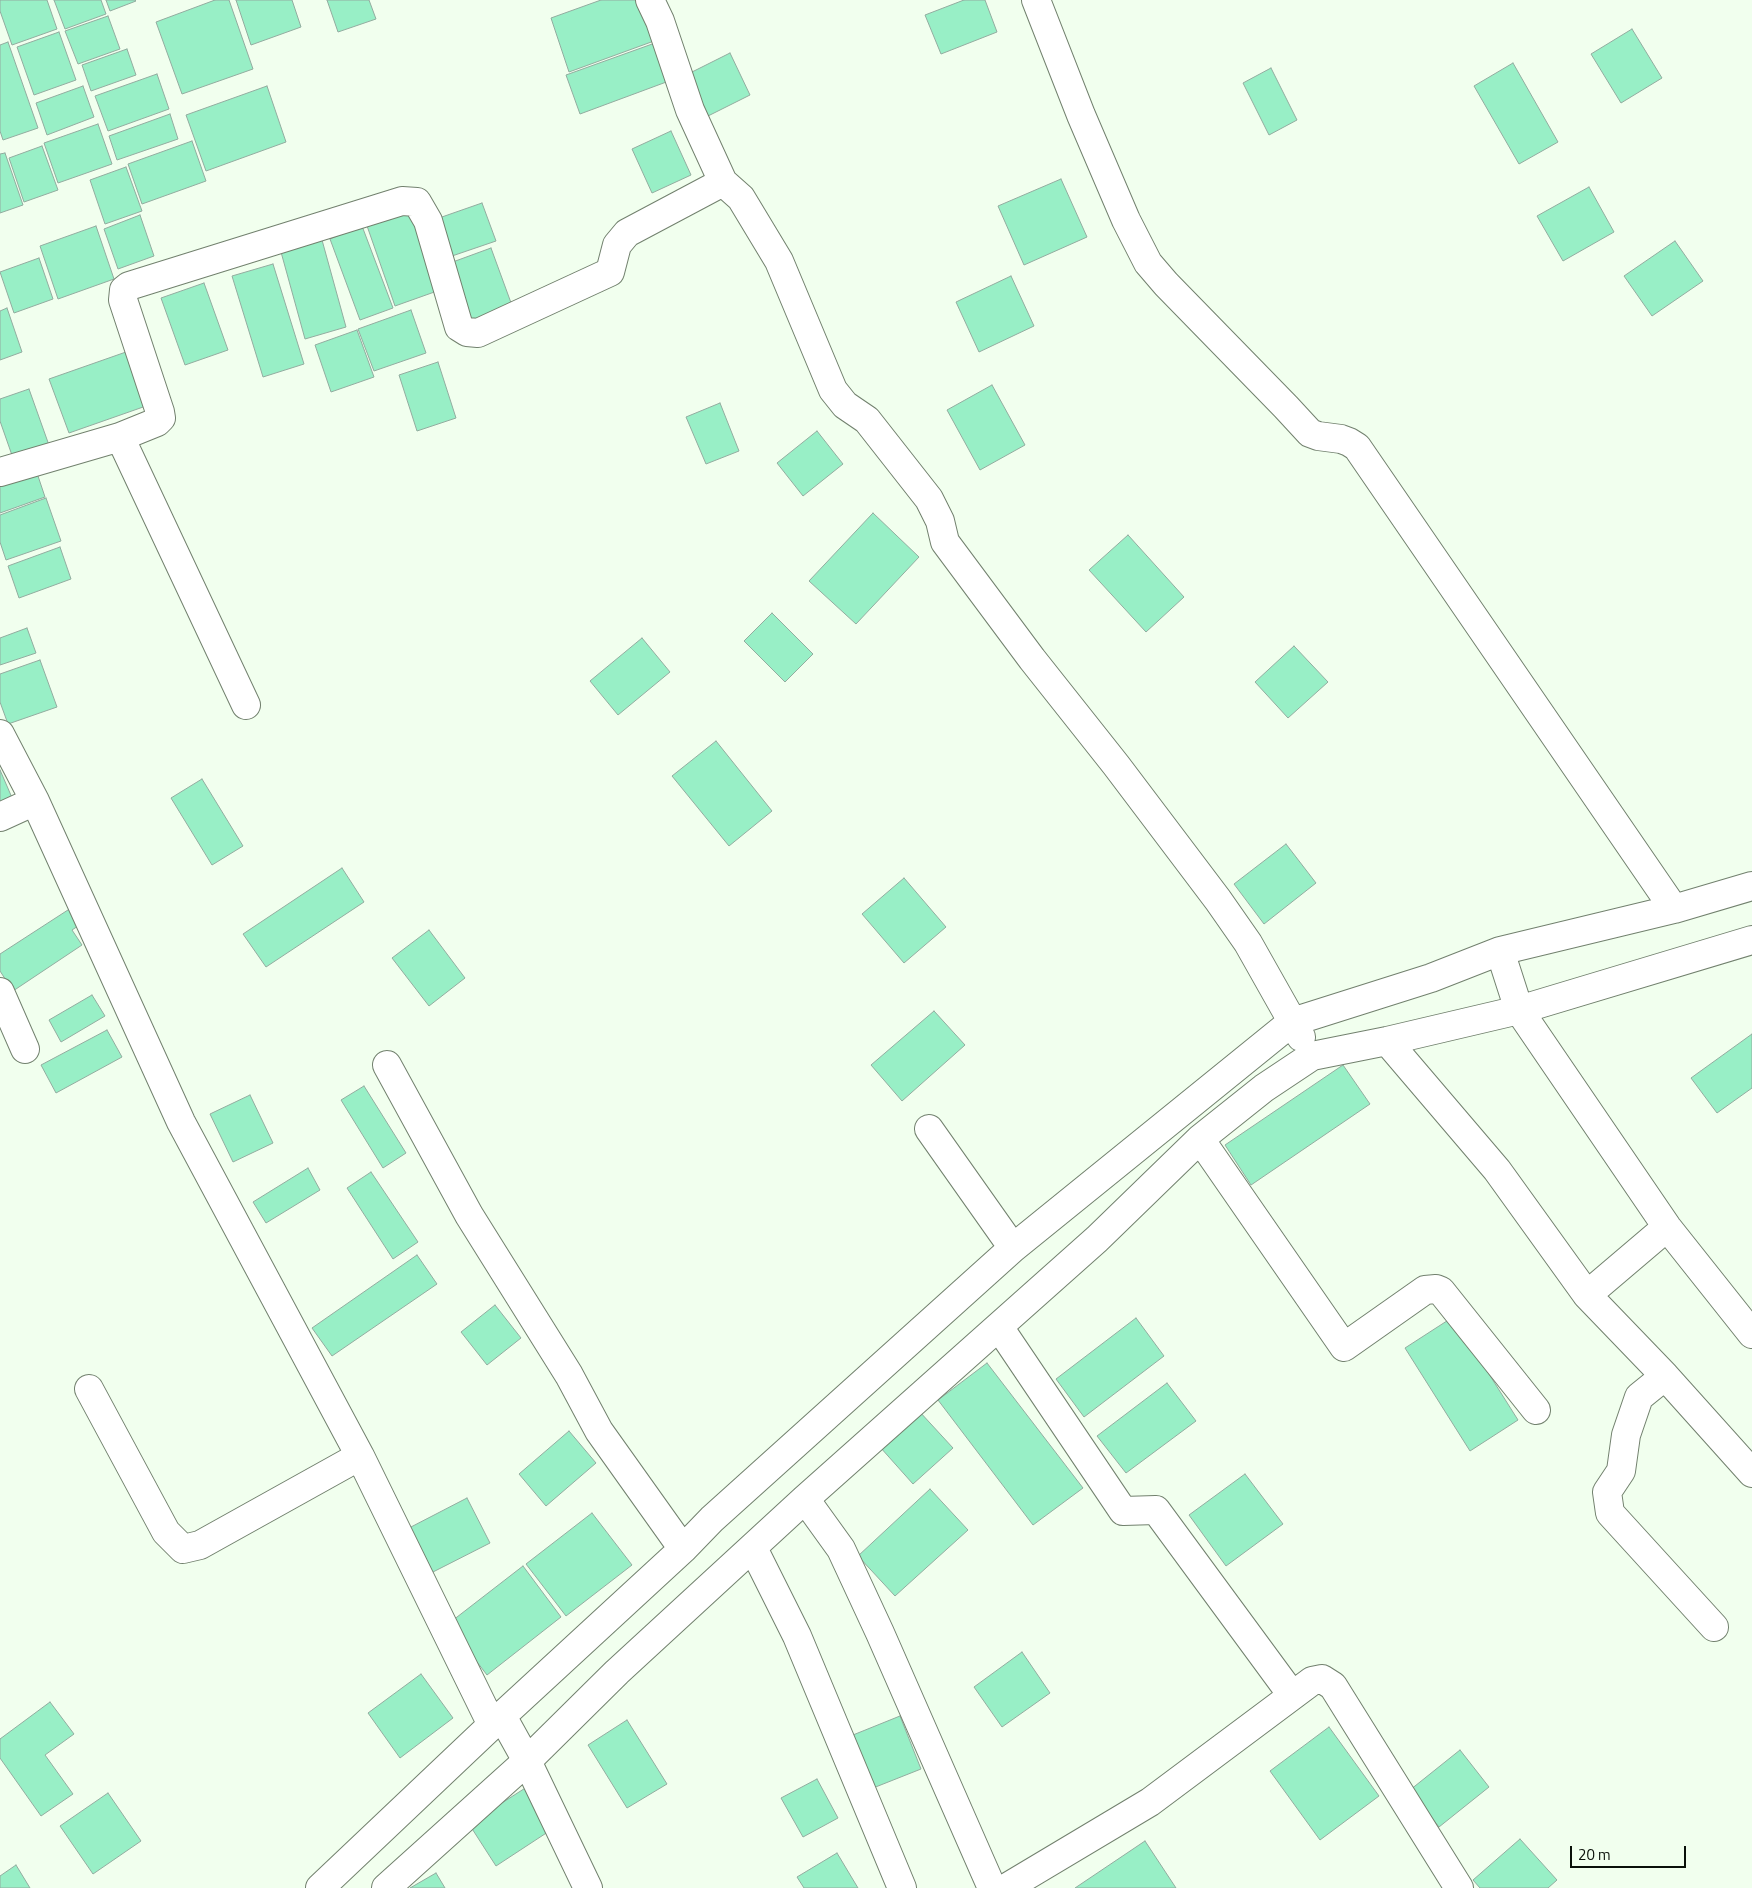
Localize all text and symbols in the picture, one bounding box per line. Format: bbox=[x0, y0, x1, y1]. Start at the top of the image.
scale bar bbox=[1572, 1836, 1688, 1868]
text: 20 m bbox=[1578, 1843, 1611, 1866]

